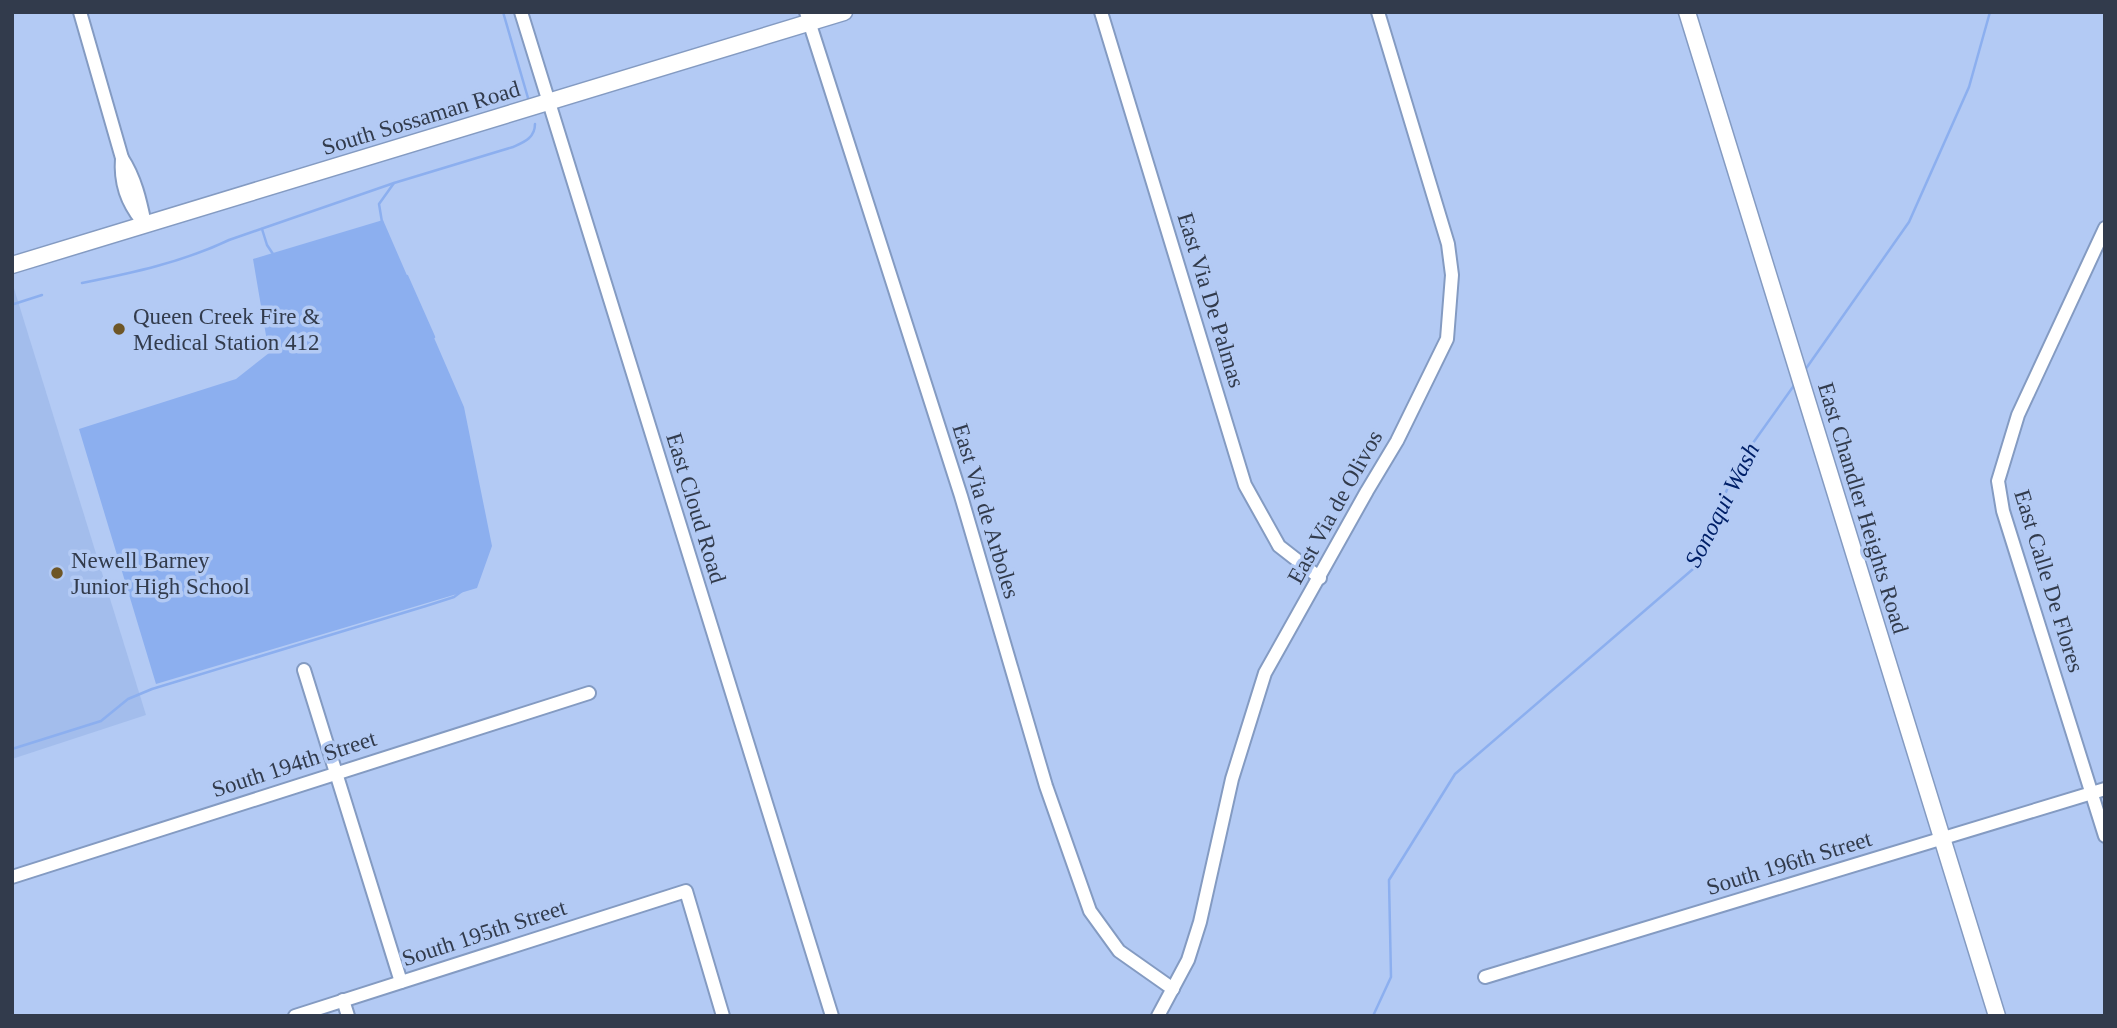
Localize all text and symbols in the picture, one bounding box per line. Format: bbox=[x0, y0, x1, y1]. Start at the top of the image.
street label: South Sossaman Road bbox=[319, 76, 524, 160]
street label: East Via De Palmas bbox=[1173, 210, 1250, 390]
place label: Queen Creek Fire & Medical Station 412 bbox=[133, 304, 320, 355]
marker: Queen Creek Fire & Medical Station 412 bbox=[111, 321, 127, 337]
street label: East Chandler Heights Road bbox=[1813, 379, 1913, 637]
street label: East Via de Arboles bbox=[948, 421, 1025, 601]
street label: East Via de Olivos bbox=[1283, 426, 1387, 588]
street label: East Cloud Road bbox=[661, 430, 731, 587]
water label: Sonoqui Wash bbox=[1680, 439, 1764, 571]
street label: East Calle De Flores bbox=[2009, 487, 2089, 675]
place label: Newell Barney Junior High School bbox=[71, 548, 250, 599]
marker: Newell Barney Junior High School bbox=[49, 565, 65, 581]
street label: South 194th Street bbox=[209, 725, 380, 802]
street label: South 196th Street bbox=[1703, 826, 1875, 900]
street label: South 195th Street bbox=[399, 894, 570, 971]

